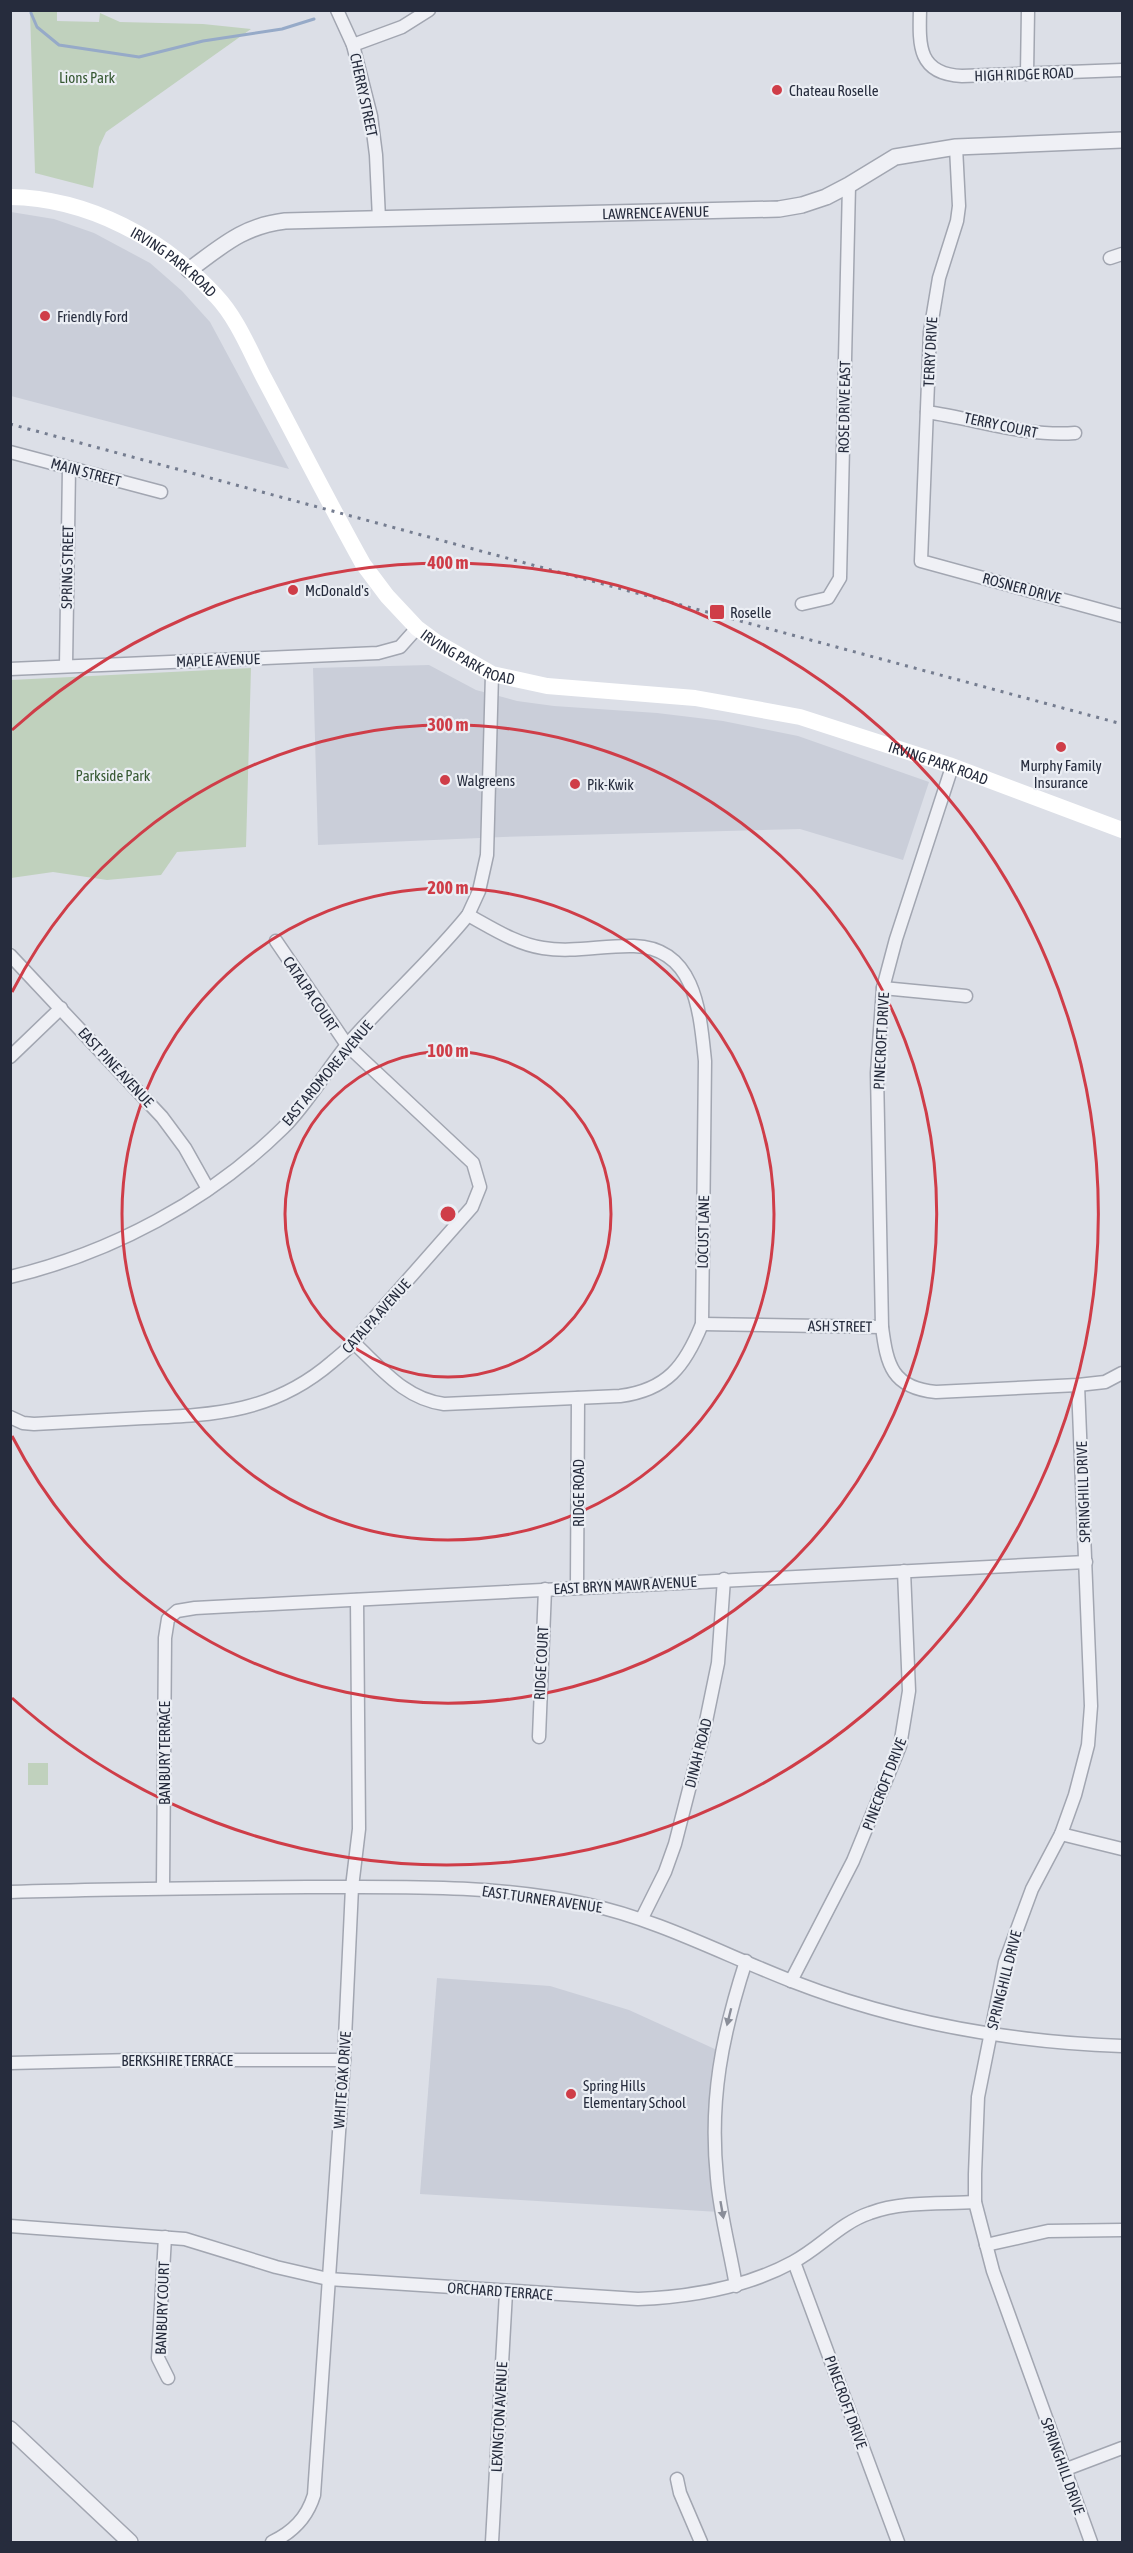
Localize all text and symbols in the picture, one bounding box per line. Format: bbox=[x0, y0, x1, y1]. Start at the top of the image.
street label: CHERRY STREET bbox=[347, 52, 381, 139]
street label: HIGH RIDGE ROAD bbox=[974, 64, 1074, 84]
park label: Lions Park bbox=[59, 69, 115, 86]
place label: Chateau Roselle bbox=[789, 82, 879, 99]
marker: Chateau Roselle bbox=[770, 83, 784, 97]
street label: LAWRENCE AVENUE bbox=[602, 202, 710, 222]
street label: IRVING PARK ROAD bbox=[128, 223, 220, 300]
place label: Friendly Ford bbox=[57, 308, 128, 325]
marker: Friendly Ford bbox=[38, 309, 52, 323]
street label: TERRY DRIVE bbox=[920, 316, 940, 387]
street label: ROSE DRIVE EAST bbox=[835, 360, 853, 454]
street label: TERRY COURT bbox=[963, 409, 1040, 441]
street label: MAIN STREET bbox=[49, 454, 123, 490]
street label: SPRING STREET bbox=[58, 525, 76, 609]
text: 400 m bbox=[427, 552, 468, 573]
street label: ROSNER DRIVE bbox=[981, 569, 1064, 607]
place label: McDonald's bbox=[305, 582, 369, 599]
marker: McDonald's bbox=[286, 583, 300, 597]
marker: Roselle bbox=[708, 603, 726, 621]
place label: Roselle bbox=[730, 604, 771, 621]
street label: IRVING PARK ROAD bbox=[418, 625, 517, 687]
street label: MAPLE AVENUE bbox=[176, 650, 261, 670]
text: 300 m bbox=[428, 714, 468, 735]
street label: IRVING PARK ROAD bbox=[886, 738, 991, 787]
marker: Murphy Family Insurance bbox=[1054, 740, 1068, 754]
place label: Murphy Family Insurance bbox=[1020, 757, 1102, 791]
park label: Parkside Park bbox=[76, 767, 151, 784]
place label: Walgreens bbox=[457, 772, 515, 789]
marker: Walgreens bbox=[438, 773, 452, 787]
place label: Pik-Kwik bbox=[587, 776, 634, 793]
marker: Pik-Kwik bbox=[568, 777, 582, 791]
text: 200 m bbox=[428, 877, 468, 898]
street label: CATALPA COURT bbox=[280, 953, 343, 1035]
street label: PINECROFT DRIVE bbox=[870, 991, 892, 1090]
street label: EAST ARDMORE AVENUE bbox=[278, 1017, 376, 1129]
street label: EAST PINE AVENUE bbox=[75, 1024, 157, 1111]
text: 100 m bbox=[428, 1040, 468, 1061]
street label: LOCUST LANE bbox=[694, 1195, 712, 1269]
centre of rings bbox=[438, 1204, 458, 1224]
street label: CATALPA AVENUE bbox=[338, 1275, 414, 1356]
street label: ASH STREET bbox=[808, 1317, 873, 1335]
street label: SPRINGHILL DRIVE bbox=[1073, 1440, 1093, 1543]
street label: RIDGE ROAD bbox=[570, 1459, 587, 1527]
street label: EAST BRYN MAWR AVENUE bbox=[553, 1573, 698, 1597]
street label: RIDGE COURT bbox=[531, 1625, 551, 1701]
street label: BANBURY TERRACE bbox=[156, 1700, 173, 1805]
street label: DINAH ROAD bbox=[681, 1716, 715, 1790]
street label: PINECROFT DRIVE bbox=[859, 1735, 910, 1833]
street label: EAST TURNER AVENUE bbox=[481, 1882, 604, 1916]
street label: SPRINGHILL DRIVE bbox=[983, 1928, 1025, 2031]
one-way arrow bbox=[723, 2008, 733, 2026]
street label: WHITE OAK DRIVE bbox=[330, 2030, 354, 2129]
street label: BERKSHIRE TERRACE bbox=[121, 2052, 233, 2069]
place label: Spring Hills Elementary School bbox=[583, 2077, 686, 2111]
marker: Spring Hills Elementary School bbox=[564, 2087, 578, 2101]
one-way arrow bbox=[718, 2201, 727, 2220]
street label: BANBURY COURT bbox=[152, 2261, 172, 2355]
street label: ORCHARD TERRACE bbox=[447, 2279, 554, 2303]
street label: PINECROFT DRIVE bbox=[821, 2353, 871, 2451]
street label: LEXINGTON AVENUE bbox=[488, 2361, 510, 2473]
street label: SPRINGHILL DRIVE bbox=[1038, 2415, 1089, 2517]

